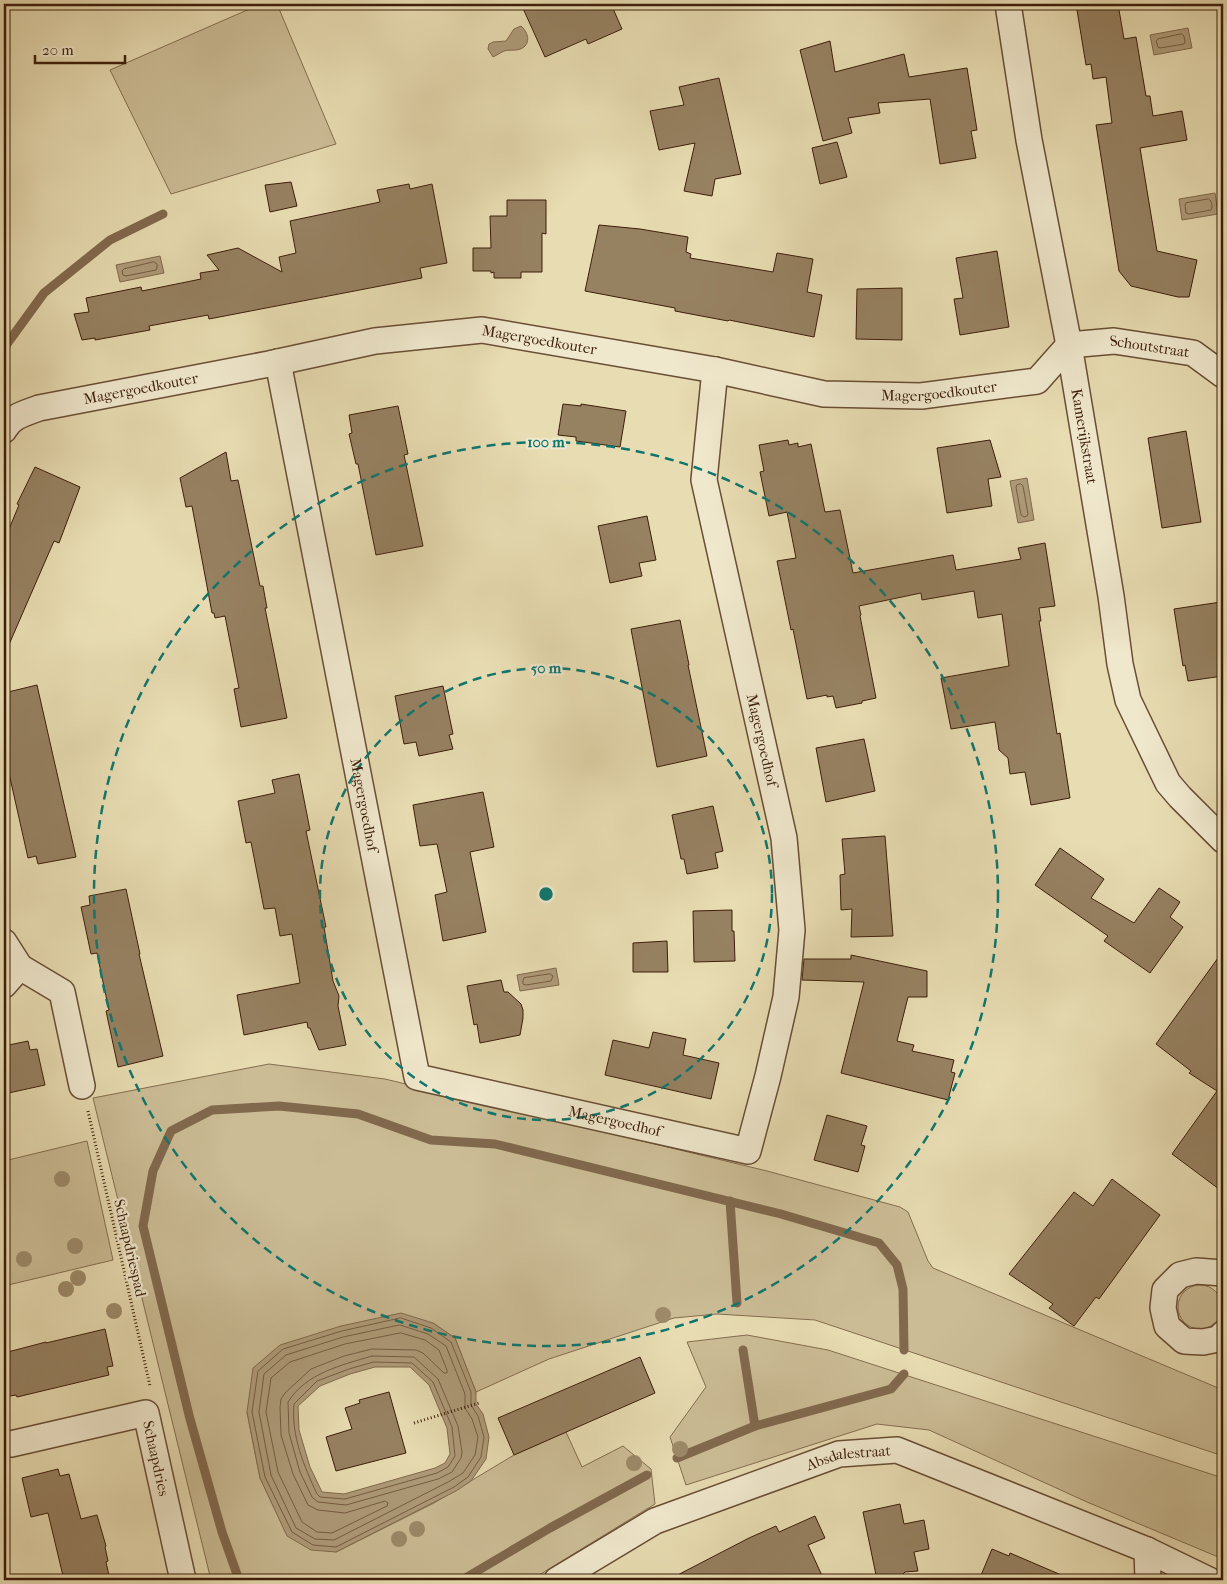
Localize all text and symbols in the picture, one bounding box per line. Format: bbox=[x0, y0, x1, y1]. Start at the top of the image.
scale bar bbox=[35, 32, 125, 64]
text: 20 m bbox=[42, 41, 74, 59]
street label: Magergoedkouter bbox=[481, 321, 599, 359]
street label: Schoutstraat bbox=[1109, 332, 1191, 361]
street label: Magergoedkouter bbox=[82, 369, 200, 408]
street label: Magergoedkouter bbox=[881, 377, 999, 405]
street label: Kamerijkstraat bbox=[1067, 387, 1101, 486]
text: 100 m bbox=[527, 433, 565, 451]
text: 50 m bbox=[531, 659, 562, 677]
street label: Magergoedhof bbox=[743, 692, 782, 791]
street label: Magergoedhof bbox=[346, 757, 382, 856]
centre of rings bbox=[537, 885, 555, 903]
street label: Magergoedhof bbox=[567, 1102, 666, 1141]
street label: Schaapdriespad bbox=[110, 1197, 150, 1299]
street label: Schaapdries bbox=[139, 1419, 173, 1498]
street label: Absdalestraat bbox=[803, 1441, 892, 1475]

